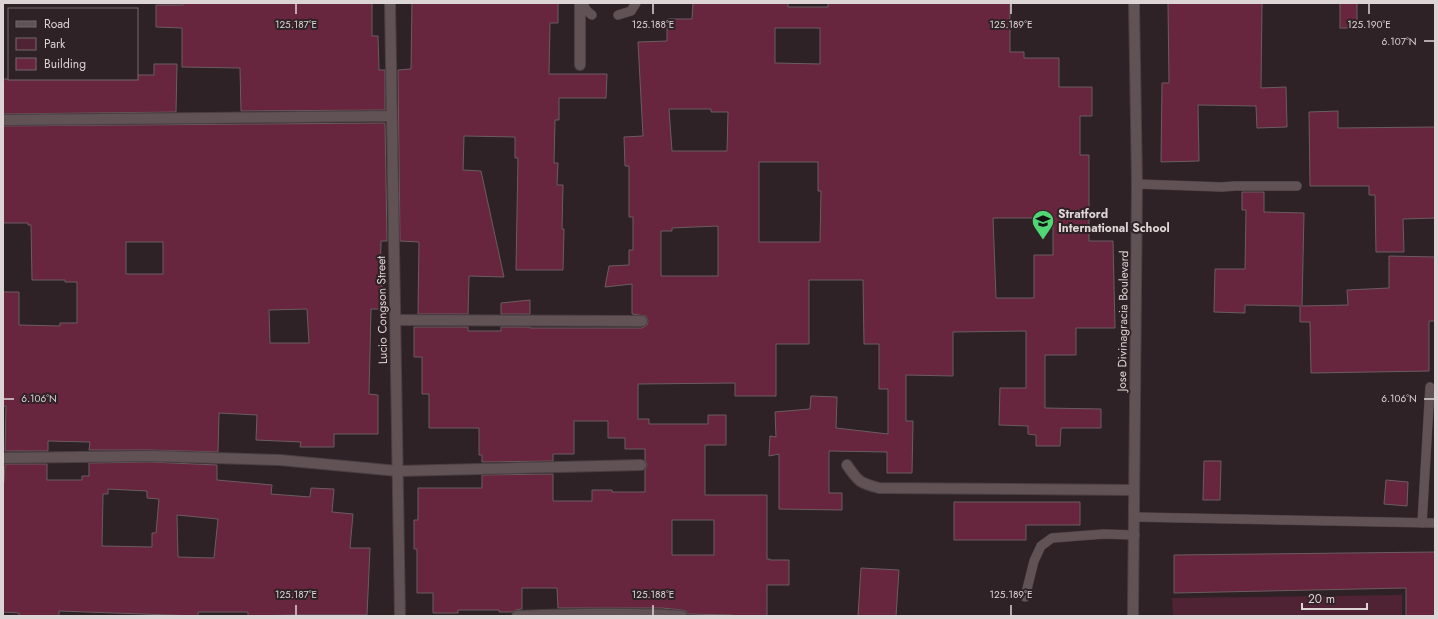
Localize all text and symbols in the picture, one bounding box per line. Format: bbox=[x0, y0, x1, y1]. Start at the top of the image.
legend bbox=[8, 8, 138, 80]
text: Road bbox=[44, 15, 70, 33]
text: 125.187°E bbox=[275, 17, 317, 32]
text: 125.188°E bbox=[632, 17, 674, 32]
text: 125.189°E bbox=[990, 17, 1032, 32]
text: 125.190°E bbox=[1347, 17, 1391, 32]
text: 6.107°N bbox=[1381, 34, 1417, 49]
text: Park bbox=[44, 35, 66, 53]
text: Building bbox=[44, 55, 86, 73]
place label: Stratford International School bbox=[1058, 205, 1170, 237]
school or university icon: Stratford International School bbox=[1030, 208, 1056, 241]
street label: Jose Divinagracia Boulevard bbox=[1113, 250, 1133, 394]
street label: Lucio Congson Street bbox=[372, 256, 392, 364]
text: 6.106°N bbox=[21, 391, 57, 406]
text: 6.106°N bbox=[1381, 391, 1417, 406]
scale bar bbox=[1302, 585, 1367, 611]
text: 125.187°E bbox=[275, 587, 317, 602]
text: 125.188°E bbox=[632, 587, 674, 602]
text: 125.189°E bbox=[990, 587, 1032, 602]
text: 20 m bbox=[1308, 590, 1335, 608]

